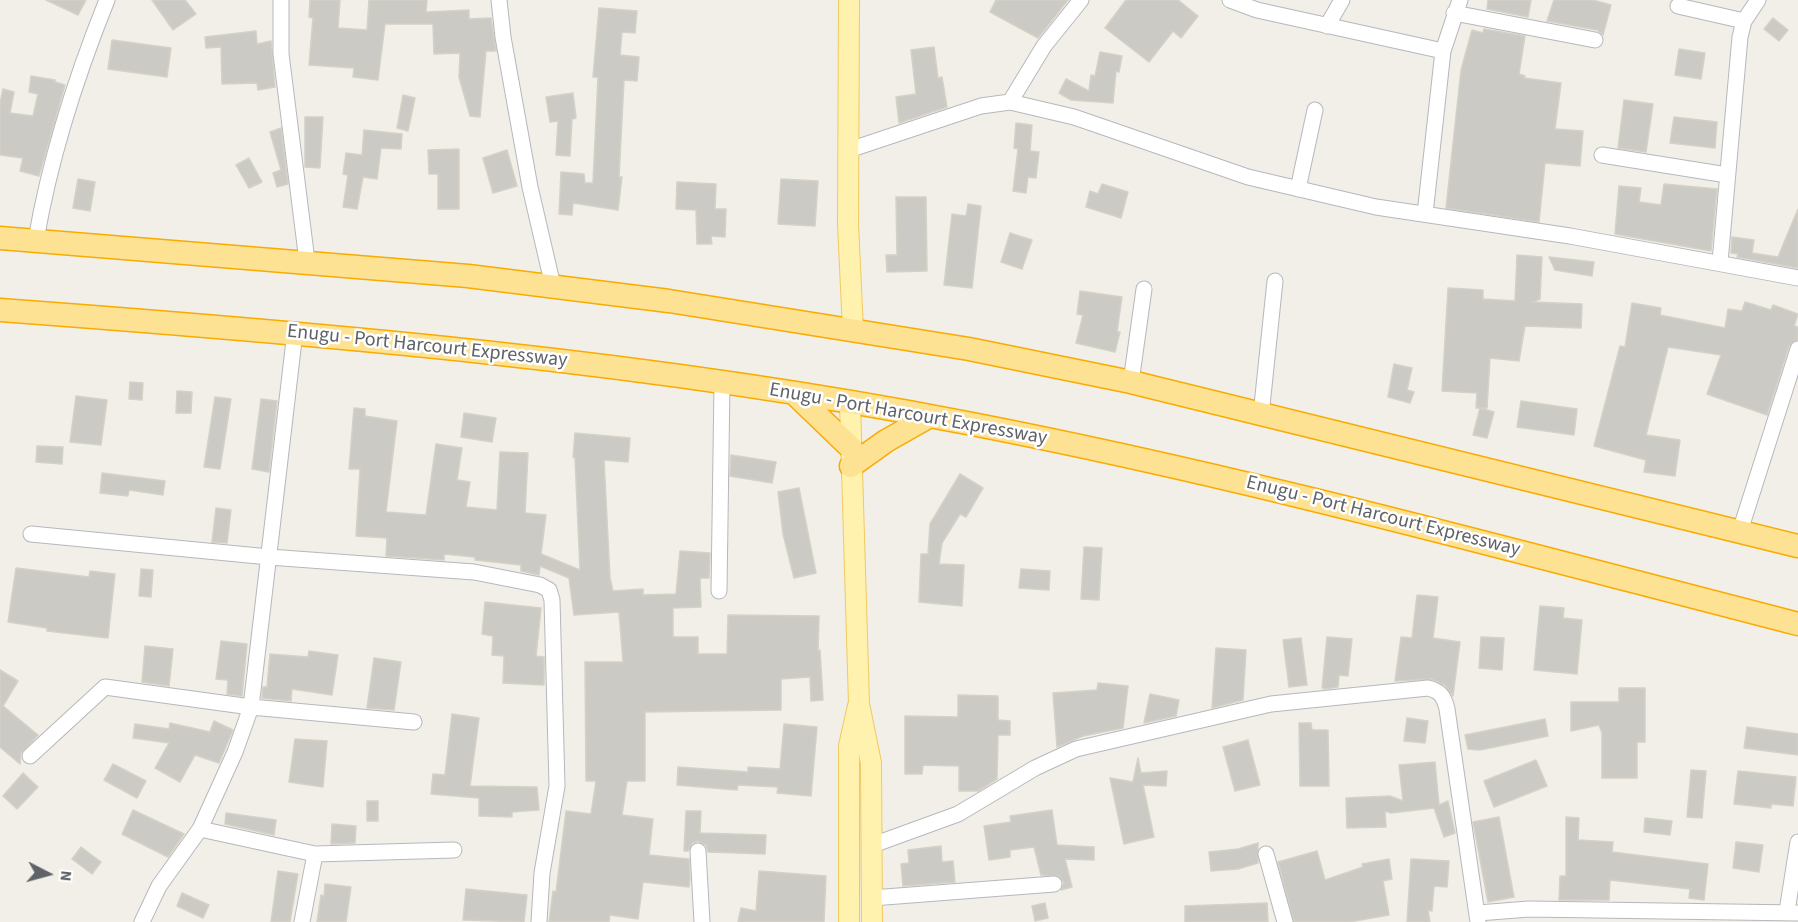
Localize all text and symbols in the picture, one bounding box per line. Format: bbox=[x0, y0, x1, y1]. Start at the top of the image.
street label: Enugu - Port Harcourt Expressway bbox=[286, 320, 568, 374]
street label: Enugu - Port Harcourt Expressway bbox=[767, 379, 1049, 451]
street label: Enugu - Port Harcourt Expressway bbox=[1243, 471, 1523, 563]
north arrow bbox=[18, 844, 78, 904]
text: N bbox=[54, 869, 77, 882]

